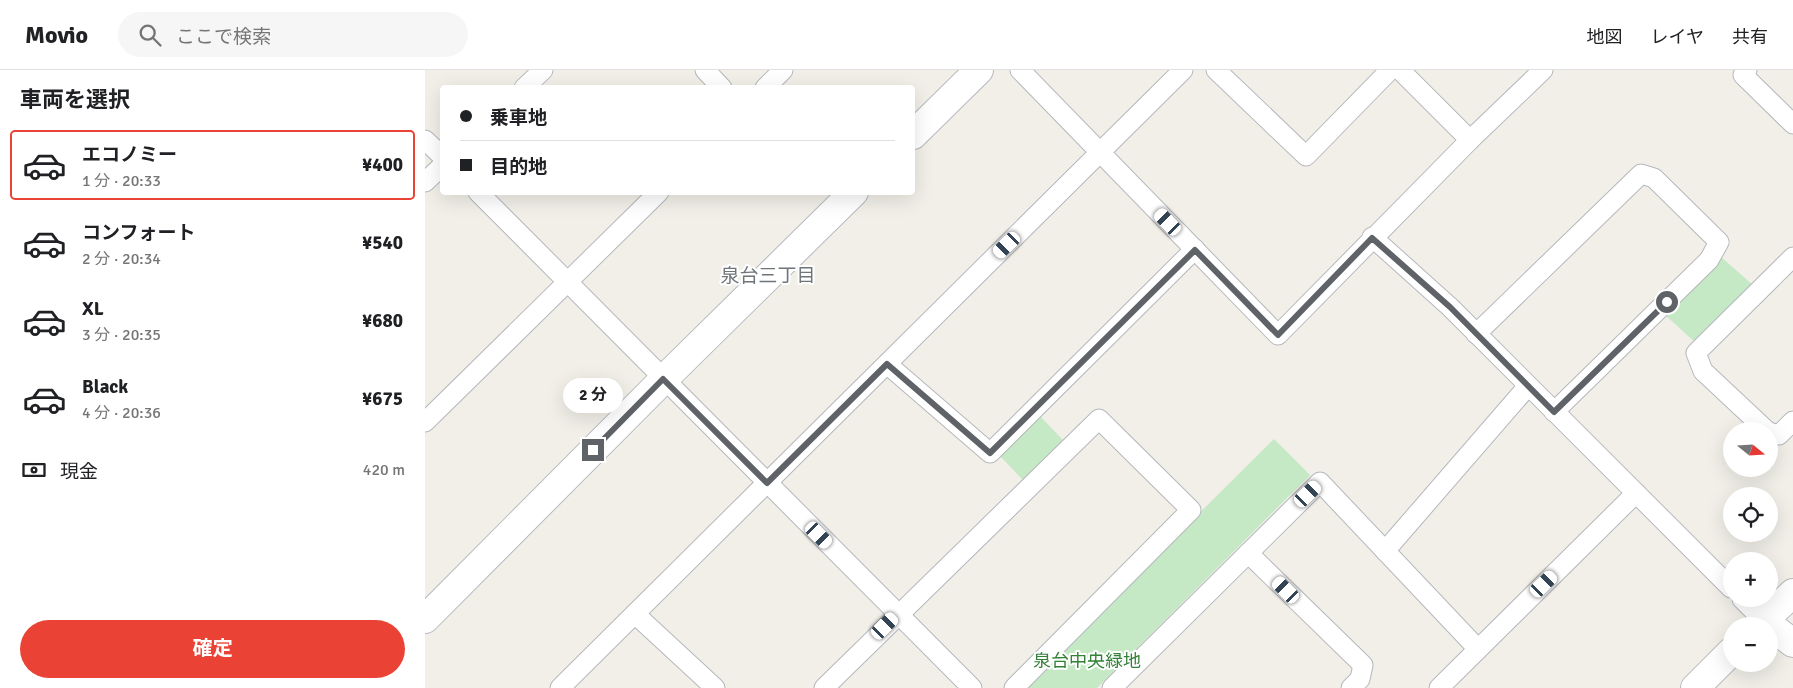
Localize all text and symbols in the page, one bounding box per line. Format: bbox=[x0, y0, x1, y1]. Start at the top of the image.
search box bbox=[118, 12, 468, 57]
text: Movio bbox=[25, 20, 88, 50]
icon: search bbox=[136, 21, 164, 49]
text: ここで検索 bbox=[176, 25, 271, 49]
text: 地図 bbox=[1587, 26, 1623, 48]
text: レイヤ bbox=[1651, 26, 1704, 48]
text: 共有 bbox=[1732, 26, 1768, 48]
text: 車両を選択 bbox=[20, 86, 130, 113]
text: 乗車地 bbox=[490, 106, 547, 130]
icon: car bbox=[22, 143, 67, 188]
text: エコノミー bbox=[82, 143, 177, 167]
text: ¥400 bbox=[362, 153, 403, 177]
text: 目的地 bbox=[490, 155, 547, 179]
text: 1 分 · 20:33 bbox=[82, 171, 161, 191]
car bbox=[1152, 206, 1183, 238]
icon: car bbox=[22, 221, 67, 266]
text: コンフォート bbox=[82, 221, 195, 245]
car bbox=[990, 229, 1023, 261]
text: ¥540 bbox=[362, 231, 403, 255]
text: 2 分 · 20:34 bbox=[82, 249, 161, 269]
district label: 泉台三丁目 bbox=[720, 264, 816, 288]
route start bbox=[1656, 291, 1678, 313]
text: XL bbox=[82, 297, 104, 321]
icon: car bbox=[22, 299, 67, 344]
text: ¥680 bbox=[362, 309, 403, 333]
text: 3 分 · 20:35 bbox=[82, 325, 161, 345]
text: Black bbox=[82, 375, 128, 399]
icon: car bbox=[22, 377, 67, 422]
callout: 2 分 bbox=[563, 378, 623, 412]
text: 2 分 bbox=[579, 385, 607, 405]
text: ¥675 bbox=[362, 387, 403, 411]
text: 4 分 · 20:36 bbox=[82, 403, 161, 423]
north arrow bbox=[1723, 422, 1777, 478]
map controls bbox=[1723, 422, 1778, 672]
route end bbox=[582, 439, 604, 461]
icon: cash bbox=[20, 456, 48, 484]
text: 現金 bbox=[60, 460, 98, 484]
text: 420 m bbox=[363, 460, 405, 480]
car bbox=[1292, 478, 1324, 510]
button: locate bbox=[1723, 487, 1778, 542]
car bbox=[803, 519, 834, 551]
button: + bbox=[1723, 552, 1778, 607]
car bbox=[1528, 568, 1560, 600]
car bbox=[1270, 574, 1301, 606]
car bbox=[869, 610, 900, 642]
button: − bbox=[1723, 617, 1778, 672]
button: 確定 bbox=[20, 620, 405, 678]
park label: 泉台中央緑地 bbox=[1033, 650, 1141, 672]

